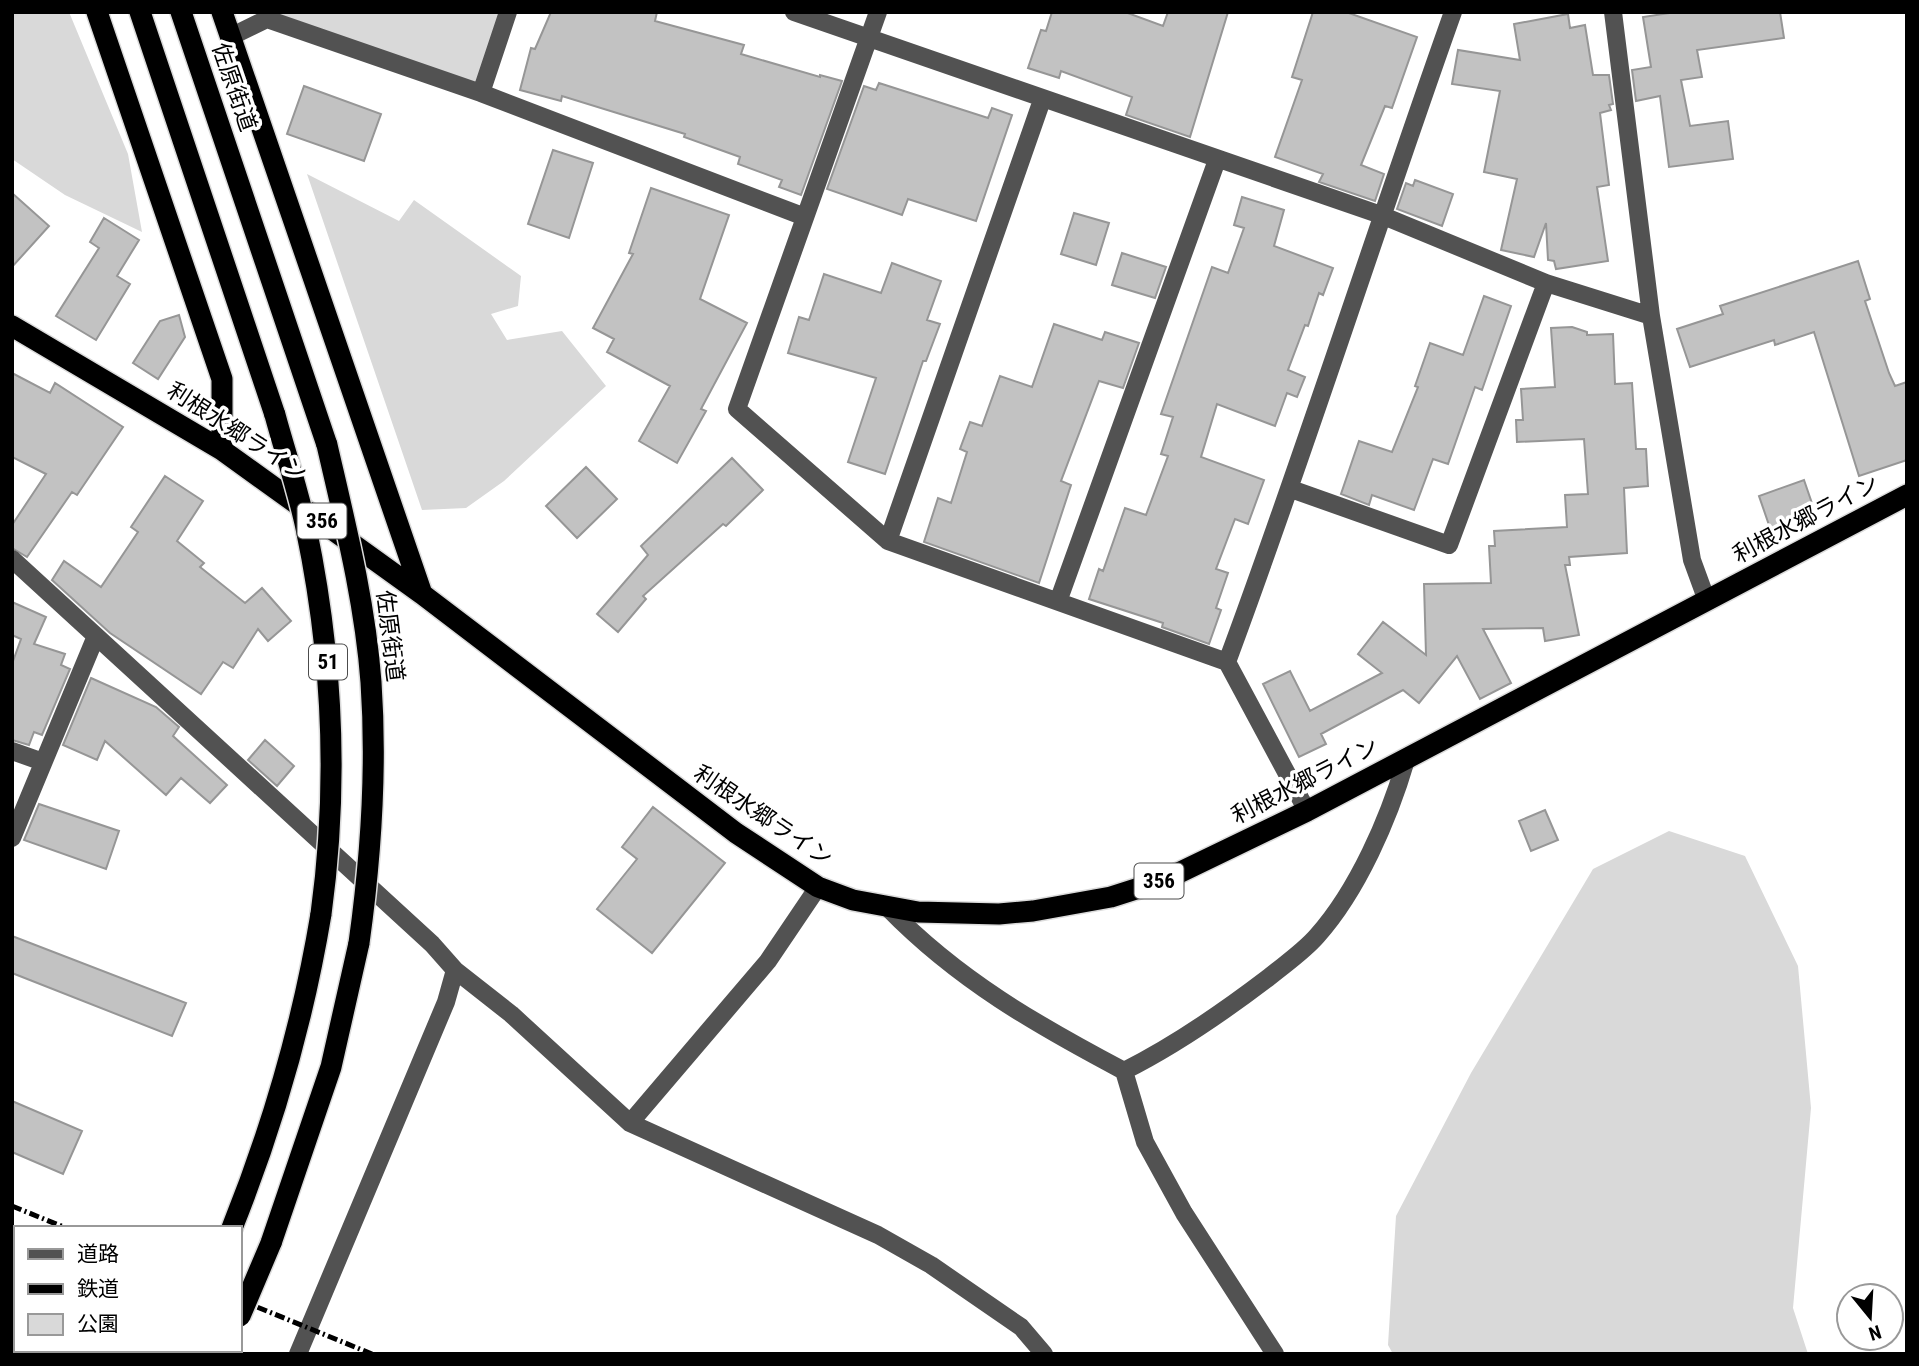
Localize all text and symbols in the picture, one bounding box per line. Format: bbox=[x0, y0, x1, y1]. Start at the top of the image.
street label: 佐原街道 bbox=[206, 39, 262, 135]
street label: 利根水郷ライン bbox=[162, 377, 312, 487]
street label: 利根水郷ライン bbox=[1729, 469, 1883, 569]
road number: 356 bbox=[298, 504, 346, 538]
street label: 佐原街道 bbox=[371, 589, 409, 683]
road number: 51 bbox=[309, 644, 347, 680]
street label: 利根水郷ライン bbox=[1227, 732, 1383, 830]
street label: 利根水郷ライン bbox=[689, 760, 837, 872]
road number: 356 bbox=[1134, 864, 1184, 898]
legend bbox=[14, 1226, 242, 1352]
text: 道路 bbox=[77, 1242, 119, 1266]
text: 鉄道 bbox=[77, 1277, 119, 1301]
north arrow bbox=[1835, 1282, 1905, 1352]
text: 公園 bbox=[77, 1312, 119, 1336]
text: N bbox=[1866, 1320, 1884, 1345]

